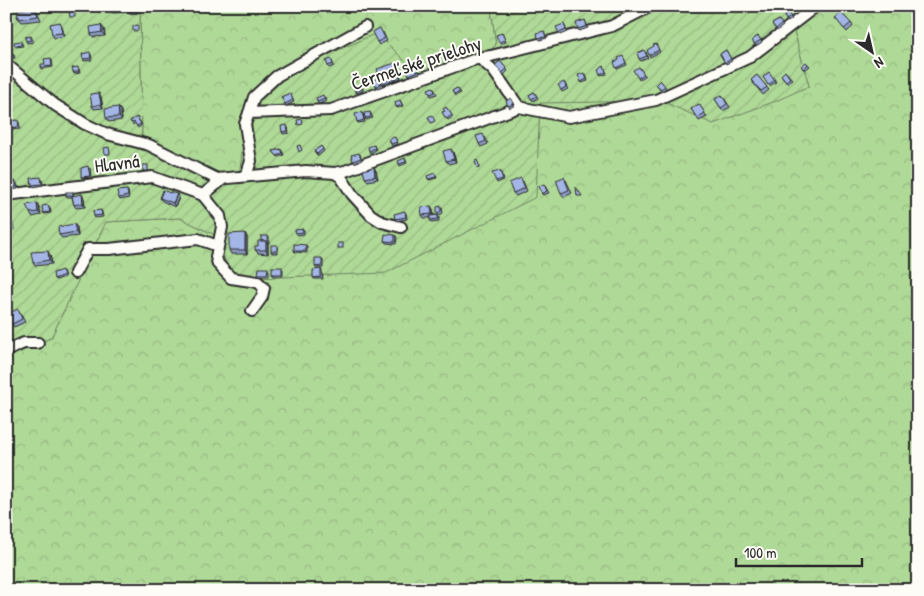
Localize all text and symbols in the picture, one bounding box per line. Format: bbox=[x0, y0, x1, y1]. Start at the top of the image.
north arrow bbox=[846, 28, 896, 78]
street label: Čermeľské prielohy bbox=[348, 30, 484, 96]
text: N bbox=[871, 53, 888, 73]
street label: Hlavná bbox=[93, 147, 141, 179]
scale bar bbox=[736, 536, 863, 568]
text: 100 m bbox=[744, 542, 777, 563]

